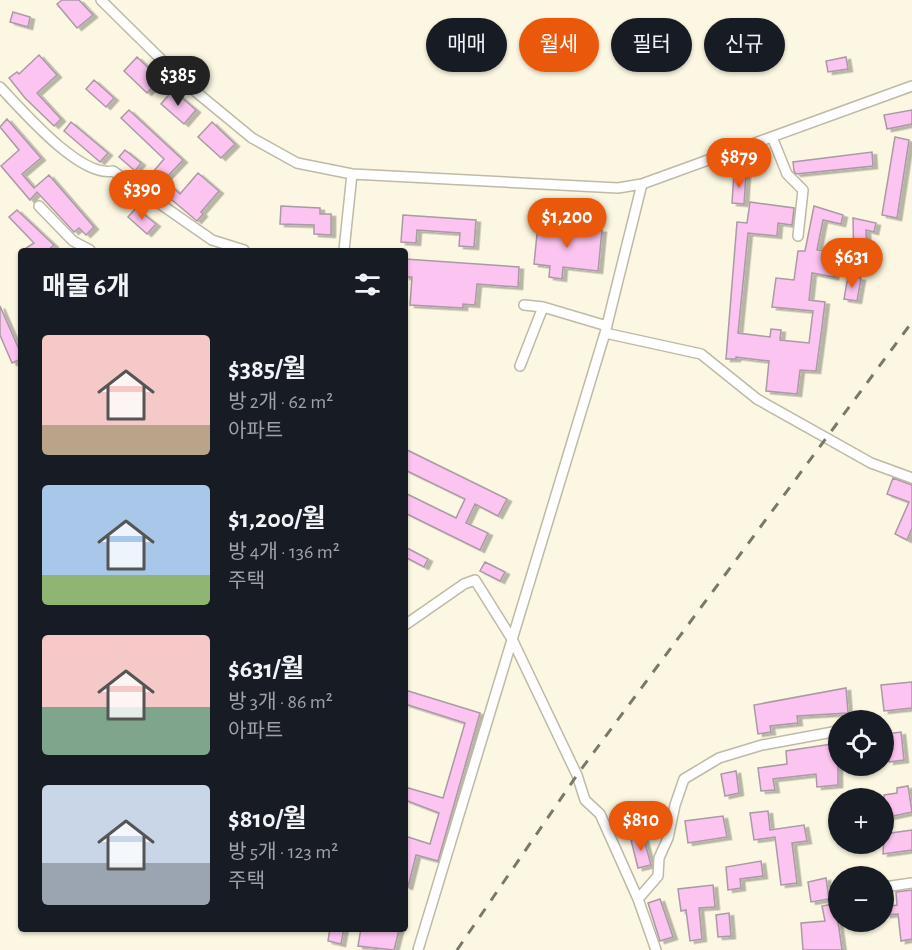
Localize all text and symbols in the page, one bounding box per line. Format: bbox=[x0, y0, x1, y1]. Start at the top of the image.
chip: 매매 bbox=[426, 18, 507, 72]
chip: 월세 bbox=[519, 18, 599, 72]
chip: 필터 bbox=[611, 18, 692, 72]
chip: 신규 bbox=[704, 18, 785, 72]
pin: $385 bbox=[142, 56, 214, 107]
text: $385 bbox=[160, 65, 196, 85]
pin: $879 bbox=[703, 138, 775, 189]
text: $879 bbox=[720, 147, 758, 167]
pin: $390 bbox=[106, 170, 178, 221]
text: $390 bbox=[123, 179, 161, 199]
pin: $1,200 bbox=[518, 198, 616, 249]
text: $1,200 bbox=[541, 207, 593, 227]
pin: $631 bbox=[816, 238, 888, 289]
text: $631 bbox=[835, 247, 869, 267]
icon: filters bbox=[351, 268, 384, 301]
text: 매물 6개 bbox=[42, 274, 130, 300]
text: $385/월 bbox=[228, 356, 306, 382]
icon: home bbox=[90, 359, 162, 431]
text: 방 2개 · 62 m² bbox=[228, 392, 333, 412]
text: 아파트 bbox=[228, 421, 283, 441]
text: $1,200/월 bbox=[228, 506, 326, 532]
icon: home bbox=[90, 509, 162, 581]
text: 방 4개 · 136 m² bbox=[228, 542, 340, 562]
text: 주택 bbox=[228, 571, 265, 591]
text: $631/월 bbox=[228, 656, 304, 682]
icon: home bbox=[90, 659, 162, 731]
text: 방 3개 · 86 m² bbox=[228, 692, 333, 712]
map controls bbox=[828, 710, 894, 932]
button: locate bbox=[828, 710, 894, 776]
text: 아파트 bbox=[228, 721, 283, 741]
button: + bbox=[828, 788, 894, 854]
pin: $810 bbox=[605, 801, 677, 852]
text: $810/월 bbox=[228, 806, 307, 832]
icon: home bbox=[90, 809, 162, 881]
text: $810 bbox=[623, 810, 659, 830]
text: 방 5개 · 123 m² bbox=[228, 842, 338, 862]
button: − bbox=[828, 866, 894, 932]
text: 주택 bbox=[228, 871, 265, 891]

